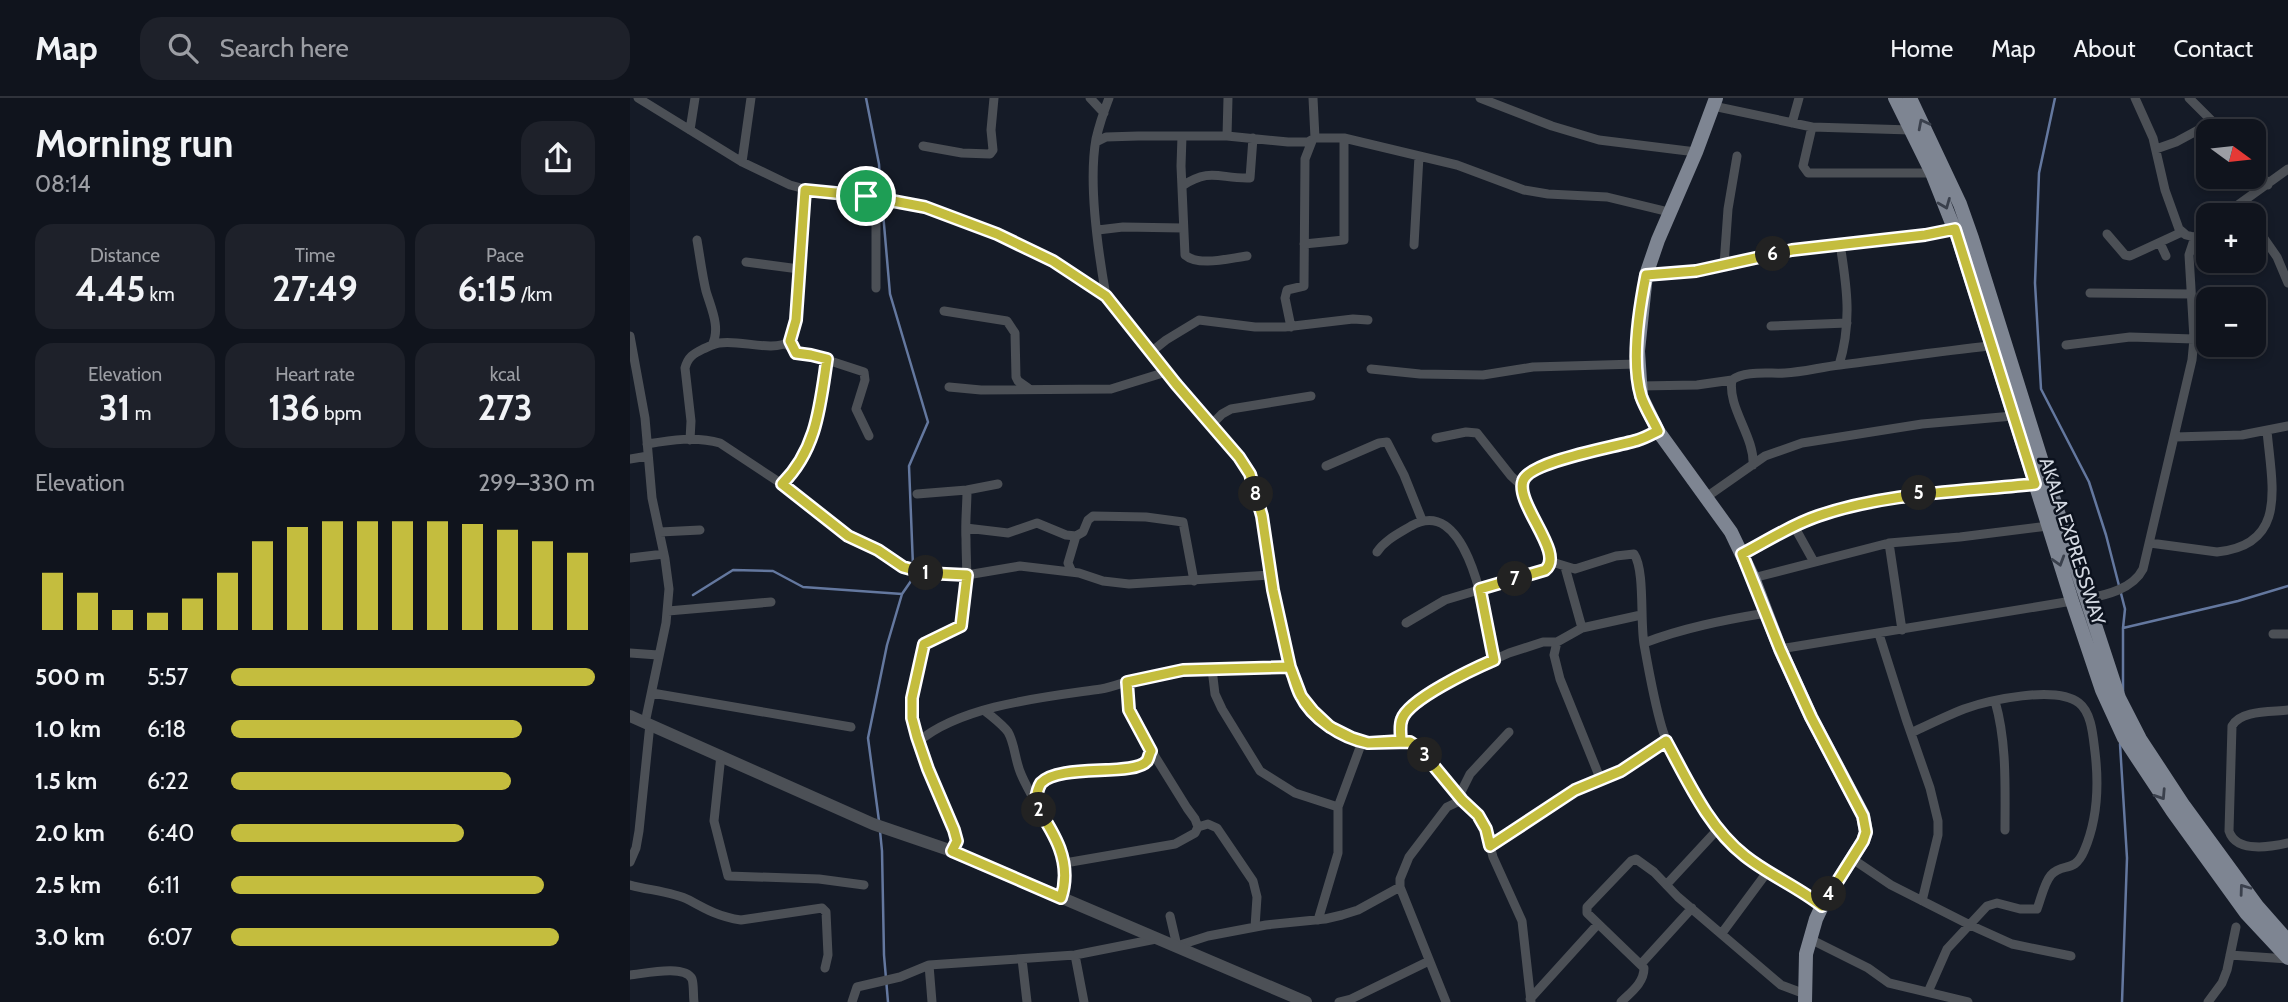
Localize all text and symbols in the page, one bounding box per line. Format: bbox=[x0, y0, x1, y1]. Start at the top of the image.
search box bbox=[140, 17, 630, 80]
text: Map bbox=[35, 28, 98, 68]
icon: search bbox=[164, 29, 202, 67]
text: Search here bbox=[220, 32, 349, 64]
text: Home bbox=[1890, 34, 1953, 63]
text: Map bbox=[1991, 34, 2036, 63]
text: About bbox=[2074, 34, 2136, 63]
text: Contact bbox=[2174, 34, 2253, 63]
one-way arrow bbox=[1918, 119, 1932, 131]
north arrow bbox=[2196, 119, 2266, 189]
map controls bbox=[2196, 119, 2266, 357]
text: Morning run bbox=[35, 120, 234, 167]
button: share bbox=[521, 121, 595, 195]
pin bbox=[836, 166, 896, 226]
text: 08:14 bbox=[35, 170, 91, 198]
icon: arrive bbox=[847, 177, 885, 215]
one-way arrow bbox=[1937, 197, 1951, 209]
button: + bbox=[2196, 203, 2266, 273]
pin: 6 bbox=[1756, 236, 1790, 272]
text: 6 bbox=[1767, 242, 1778, 265]
text: Distance bbox=[90, 244, 160, 267]
text: Time bbox=[295, 244, 335, 267]
text: Pace bbox=[486, 244, 524, 267]
text: 4.45 bbox=[75, 267, 145, 310]
text: 27:49 bbox=[272, 267, 358, 310]
text: 6:15 bbox=[458, 267, 517, 310]
text: km bbox=[145, 283, 175, 306]
text: /km bbox=[517, 283, 552, 306]
button: − bbox=[2196, 287, 2266, 357]
text: Elevation bbox=[88, 363, 162, 386]
text: Heart rate bbox=[275, 363, 355, 386]
text: kcal bbox=[490, 363, 520, 386]
text: 31 bbox=[99, 386, 130, 429]
text: 136 bbox=[268, 386, 320, 429]
text: 273 bbox=[477, 386, 533, 429]
text: m bbox=[130, 402, 151, 425]
text: bpm bbox=[320, 402, 362, 425]
street label: AKALA EXPRESSWAY bbox=[2035, 454, 2111, 628]
text: Elevation bbox=[35, 469, 125, 497]
text: 299–330 m bbox=[478, 469, 595, 497]
pin: 8 bbox=[1238, 476, 1274, 512]
pin: 5 bbox=[1902, 476, 1936, 510]
text: 5 bbox=[1913, 481, 1924, 504]
text: 8 bbox=[1250, 482, 1261, 505]
one-way arrow bbox=[2051, 554, 2065, 566]
pin: 1 bbox=[908, 556, 944, 590]
text: 1 bbox=[922, 561, 929, 584]
pin: 7 bbox=[1498, 561, 1533, 596]
text: 7 bbox=[1510, 567, 1519, 590]
text: 500 m bbox=[35, 663, 105, 691]
text: 5:57 bbox=[147, 663, 188, 691]
text: 1.0 km bbox=[35, 715, 101, 743]
text: 6:18 bbox=[147, 715, 186, 743]
pin: 3 bbox=[1408, 738, 1442, 772]
text: 3 bbox=[1419, 743, 1430, 766]
text: 1.5 km bbox=[35, 767, 97, 795]
text: 6:22 bbox=[147, 767, 189, 795]
one-way arrow bbox=[2153, 787, 2166, 800]
pin: 2 bbox=[1022, 792, 1056, 828]
text: 2 bbox=[1033, 798, 1044, 821]
text: 2.0 km bbox=[35, 819, 105, 847]
text: 6:40 bbox=[147, 819, 194, 847]
text: 2.5 km bbox=[35, 871, 101, 899]
text: 6:11 bbox=[147, 871, 180, 899]
pin: 4 bbox=[1812, 876, 1846, 912]
text: 4 bbox=[1823, 882, 1834, 905]
one-way arrow bbox=[2240, 884, 2253, 897]
text: 3.0 km bbox=[35, 923, 105, 951]
text: 6:07 bbox=[147, 923, 192, 951]

